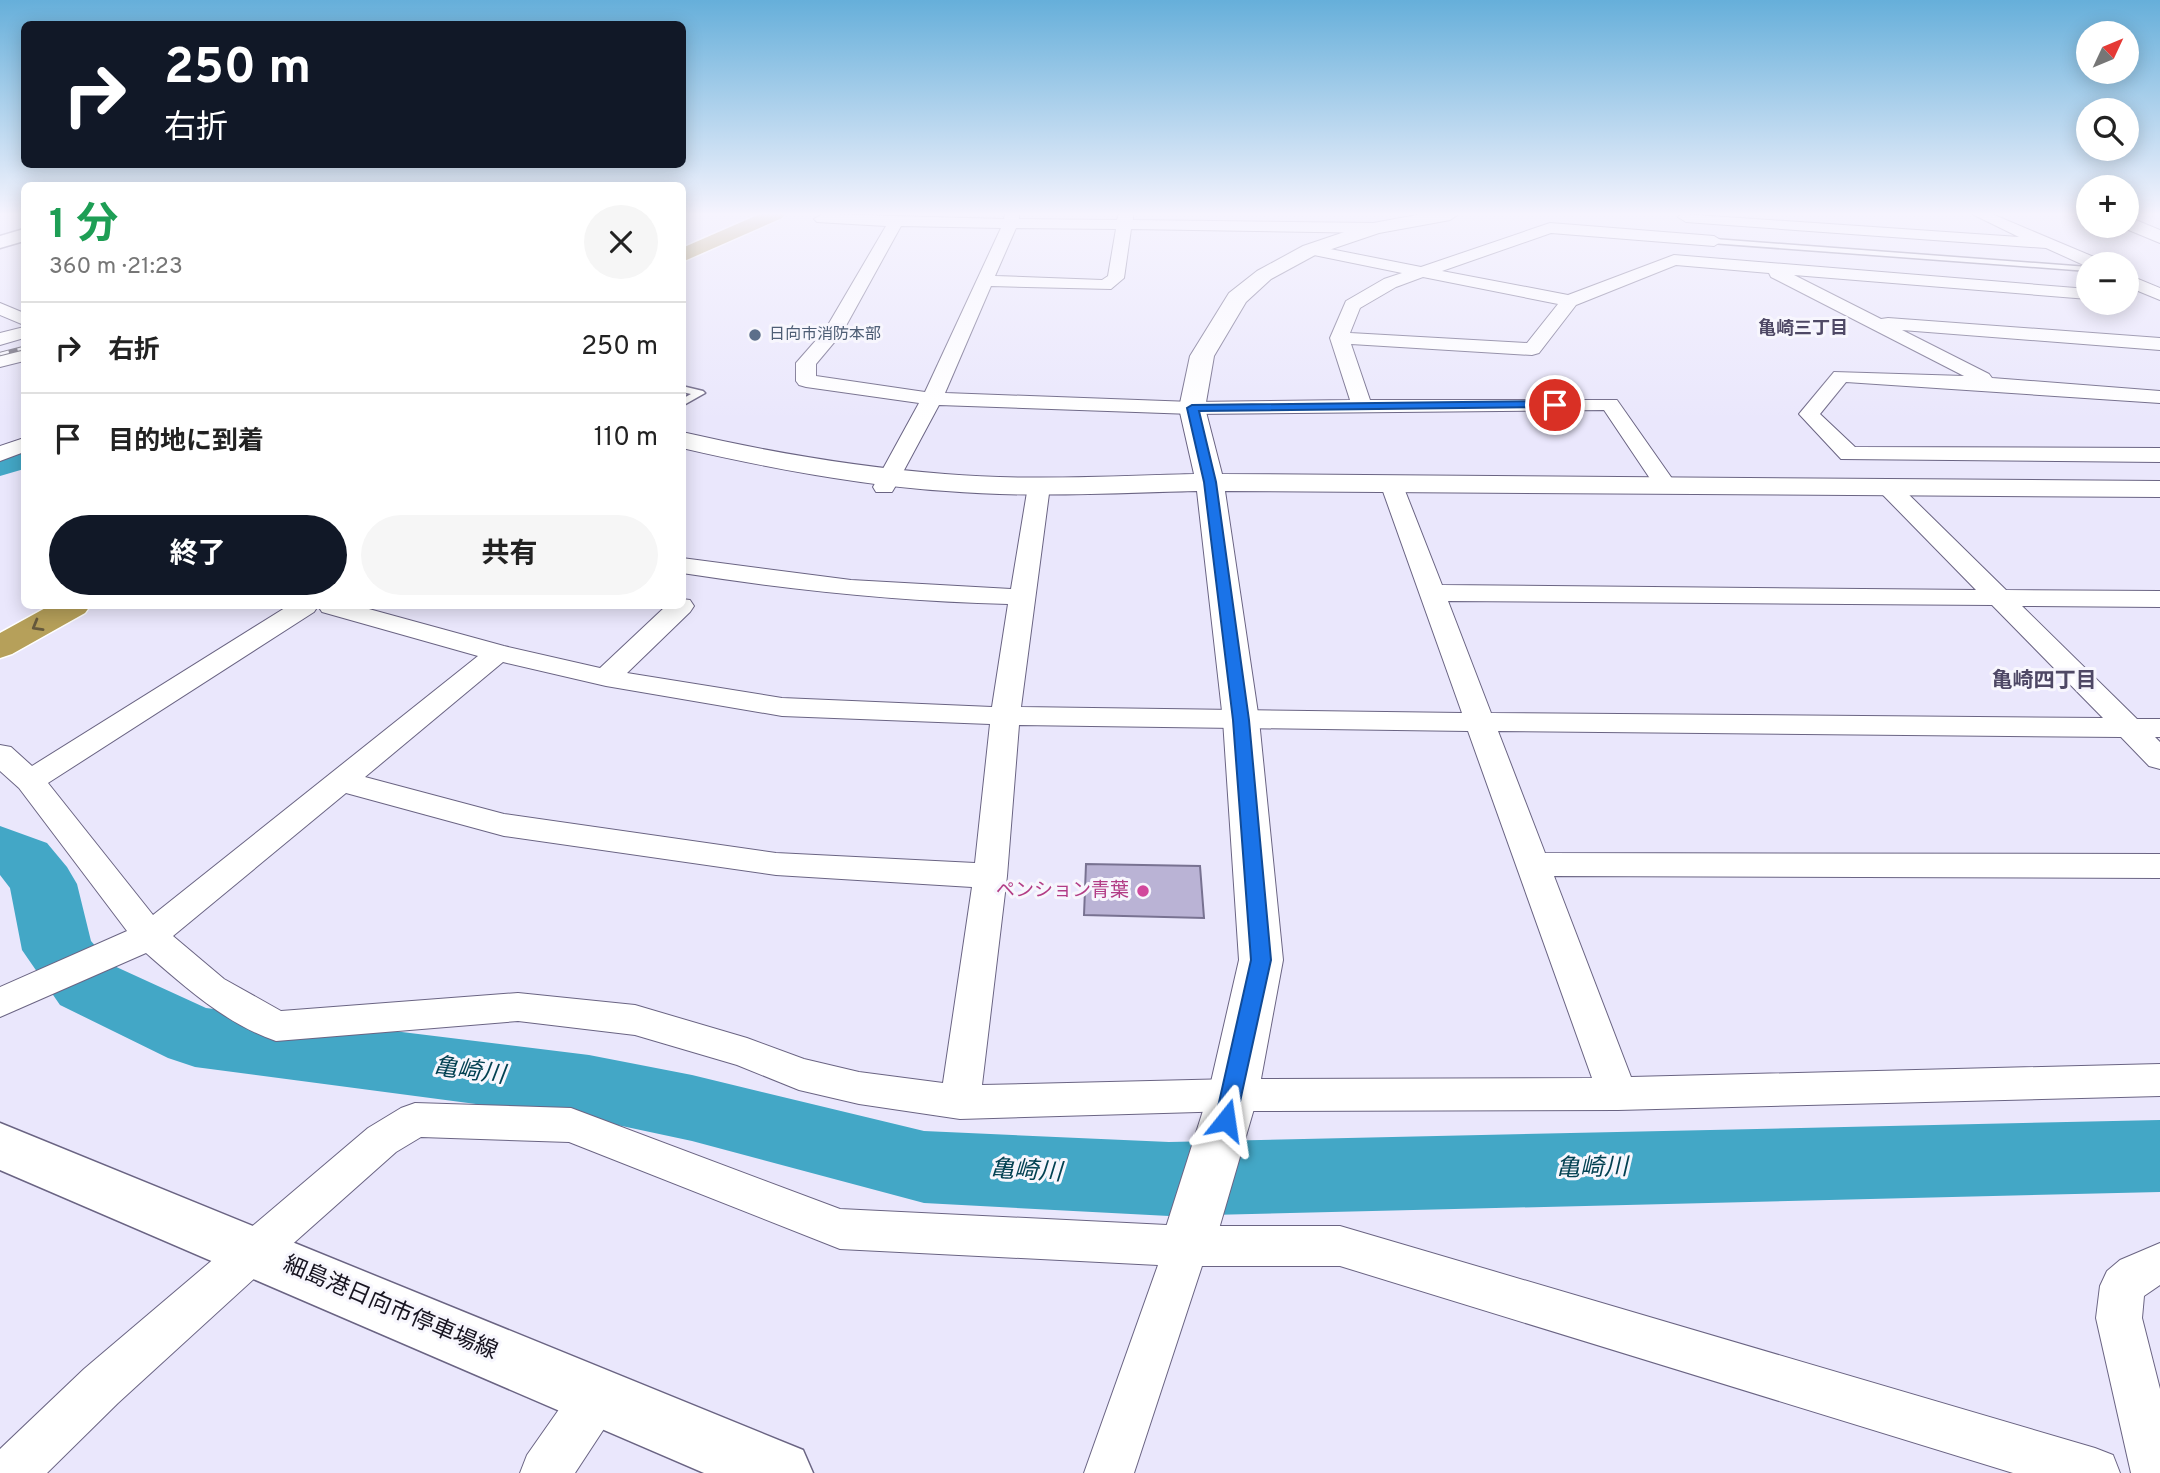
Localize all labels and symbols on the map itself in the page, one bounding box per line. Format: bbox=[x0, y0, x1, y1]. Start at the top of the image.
north arrow bbox=[2076, 21, 2138, 84]
district label: 亀崎三丁目 bbox=[1758, 317, 1848, 341]
place label: 日向市消防本部 bbox=[769, 325, 881, 345]
marker: 日向市消防本部 bbox=[747, 327, 763, 343]
pin bbox=[1525, 375, 1585, 435]
one-way arrow bbox=[31, 618, 44, 631]
district label: 亀崎四丁目 bbox=[1992, 668, 2097, 695]
place label: ペンション青葉 bbox=[996, 879, 1129, 903]
marker: ペンション青葉 bbox=[1135, 883, 1151, 899]
water label: 亀崎川 bbox=[431, 1053, 510, 1092]
position arrow bbox=[1189, 1083, 1263, 1157]
water label: 亀崎川 bbox=[1556, 1153, 1631, 1185]
water label: 亀崎川 bbox=[989, 1155, 1066, 1189]
street label: 細島港日向市停車場線 bbox=[278, 1251, 502, 1367]

